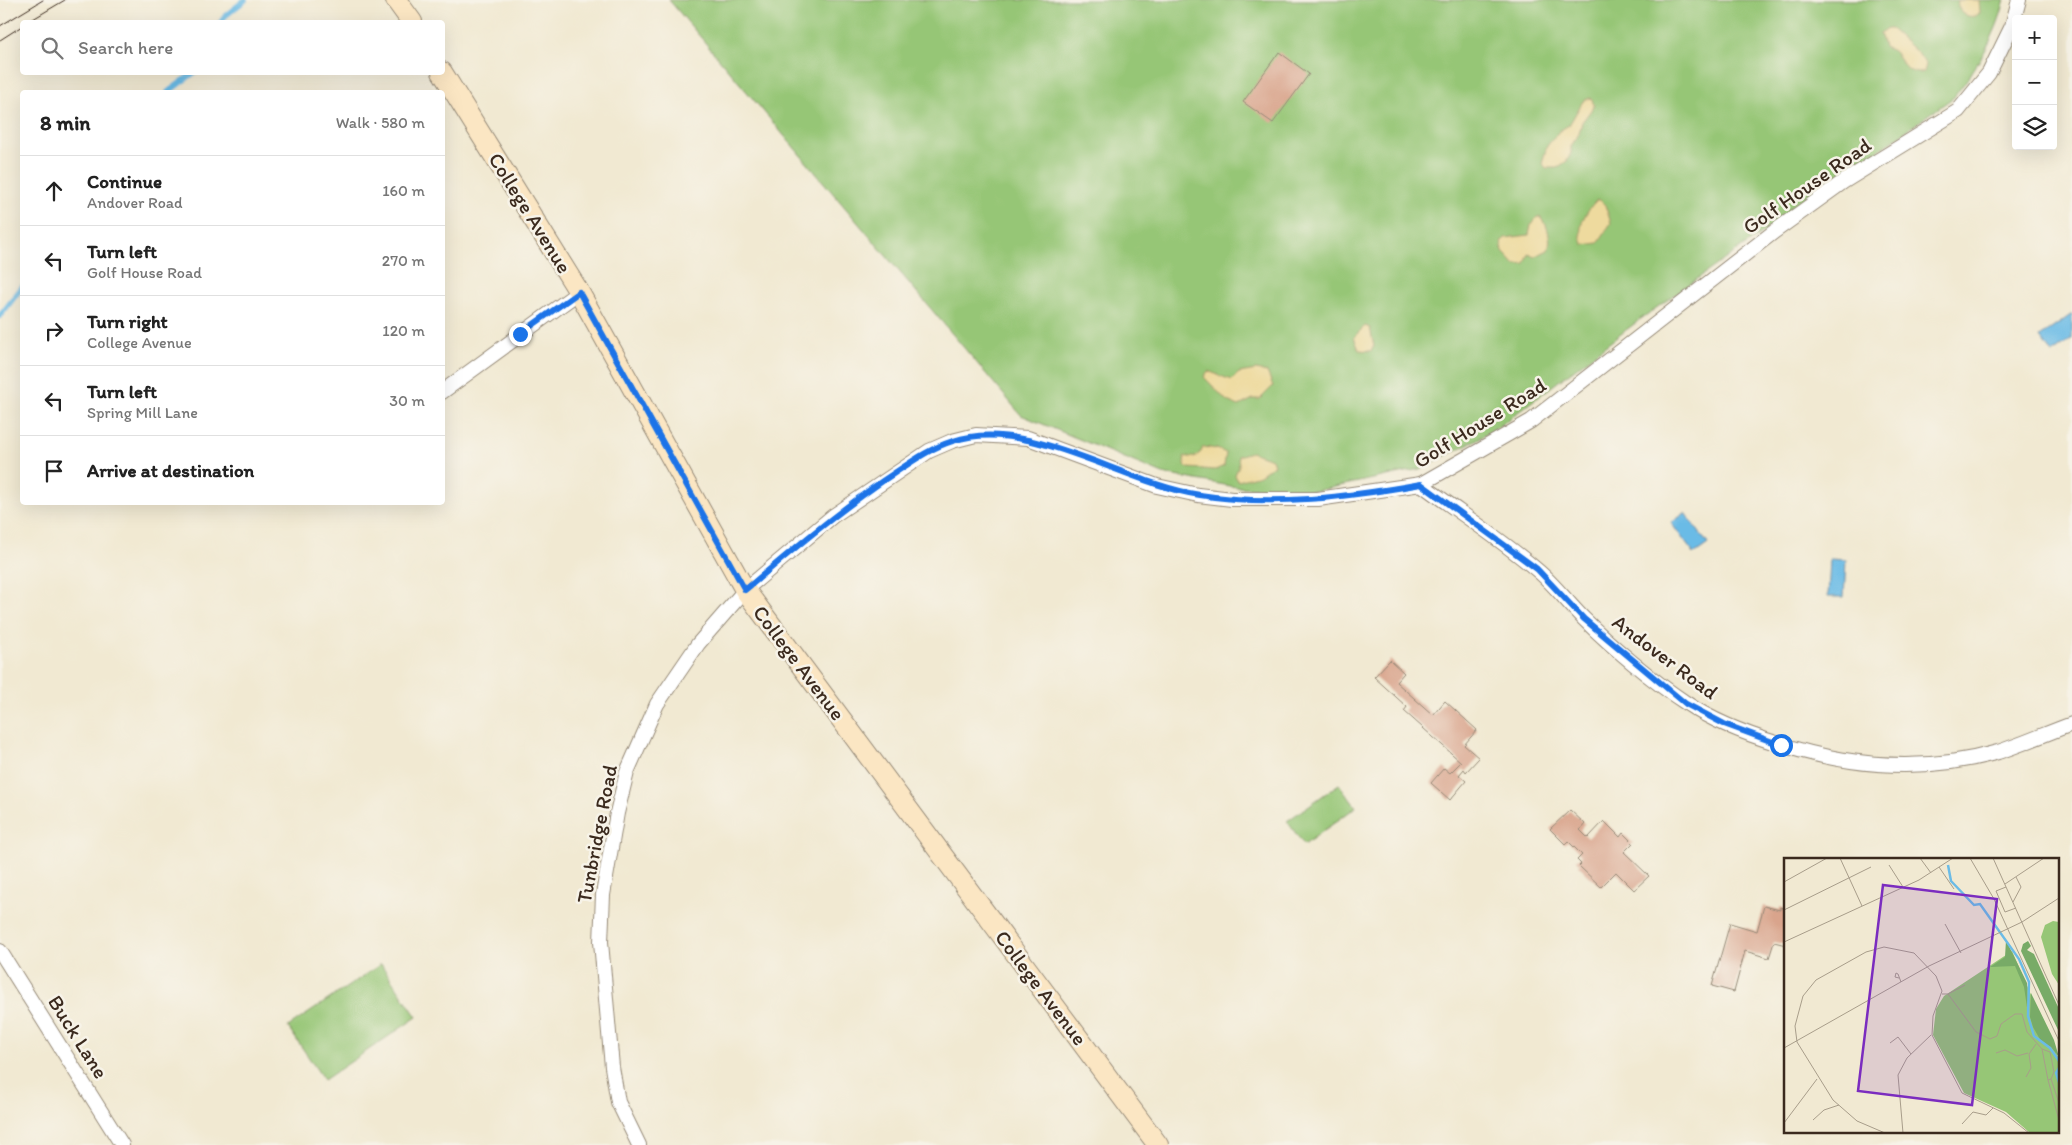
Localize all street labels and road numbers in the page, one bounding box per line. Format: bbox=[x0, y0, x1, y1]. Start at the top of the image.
street label: Golf House Road bbox=[1738, 132, 1876, 239]
street label: College Avenue bbox=[483, 148, 577, 278]
street label: Golf House Road bbox=[1409, 372, 1551, 473]
street label: College Avenue bbox=[748, 600, 851, 725]
street label: Andover Road bbox=[1608, 609, 1723, 704]
street label: Tunbridge Road bbox=[571, 762, 622, 905]
street label: College Avenue bbox=[990, 925, 1093, 1050]
street label: Buck Lane bbox=[43, 990, 114, 1083]

